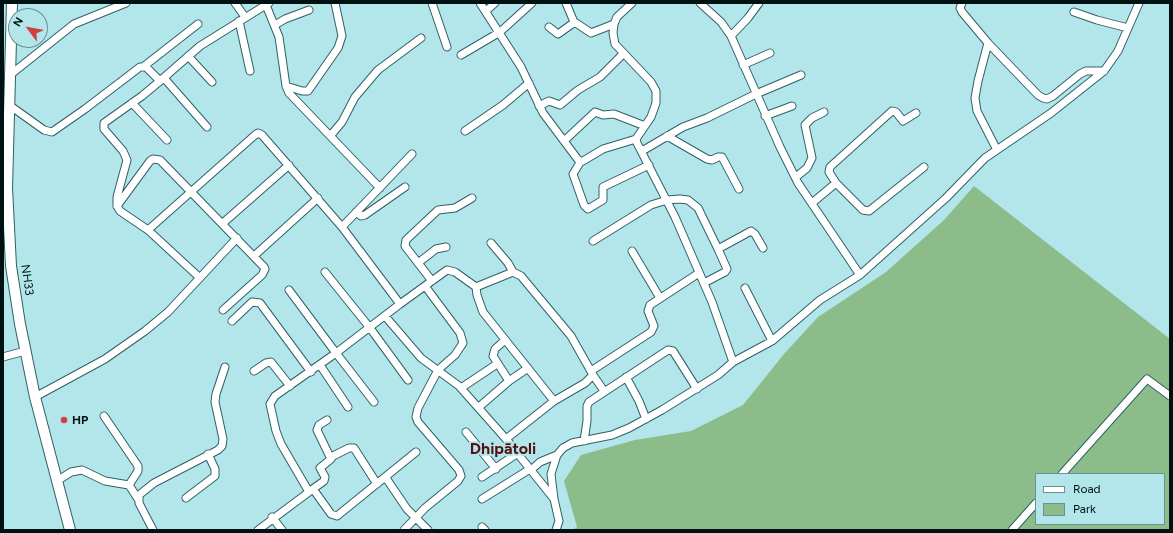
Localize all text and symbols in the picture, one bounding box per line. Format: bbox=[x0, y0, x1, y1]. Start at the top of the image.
north arrow bbox=[8, 8, 48, 48]
text: N bbox=[10, 15, 26, 29]
street label: NH33 bbox=[18, 263, 36, 297]
place label: HP bbox=[72, 413, 88, 427]
marker: HP bbox=[59, 415, 69, 425]
district label: Dhipātoli bbox=[470, 439, 536, 459]
legend bbox=[1035, 473, 1165, 525]
text: Road bbox=[1073, 482, 1101, 496]
text: Park bbox=[1073, 502, 1096, 516]

